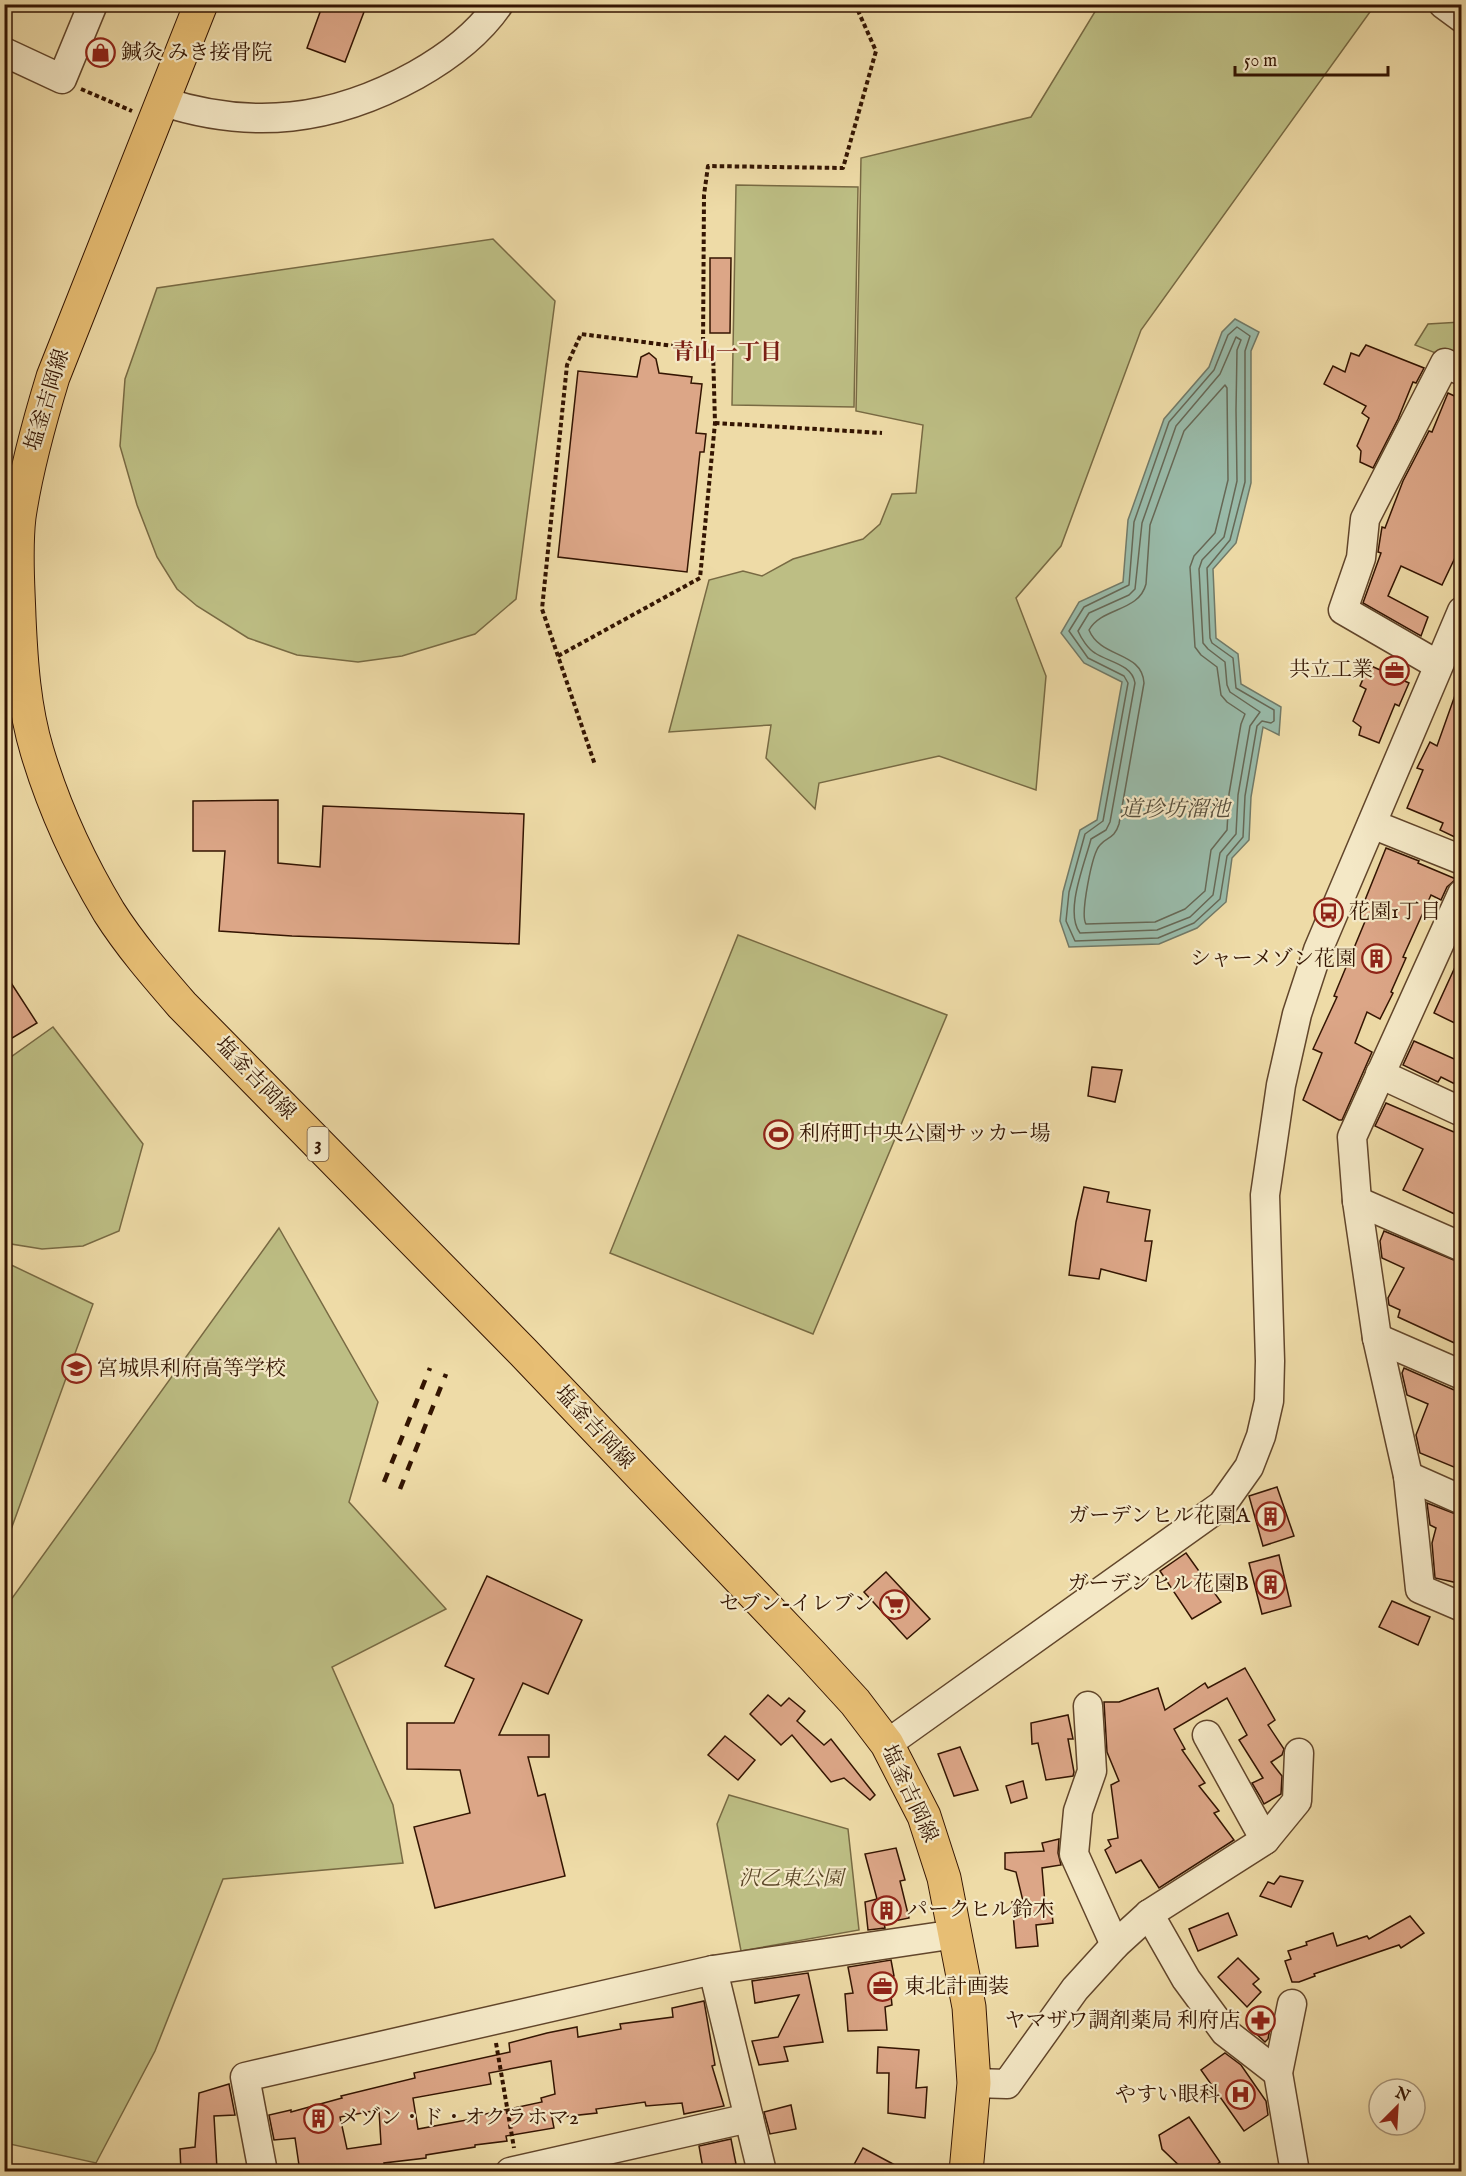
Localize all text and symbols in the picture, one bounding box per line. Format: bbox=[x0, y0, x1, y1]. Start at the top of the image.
shop icon: 鍼灸 みき接骨院 bbox=[84, 37, 116, 69]
scale bar bbox=[1235, 39, 1388, 77]
place label: 鍼灸 みき接骨院 bbox=[121, 40, 273, 67]
text: 50 m bbox=[1244, 50, 1277, 73]
district label: 青山一丁目 bbox=[672, 339, 782, 367]
street label: 塩釜吉岡線 bbox=[20, 346, 76, 454]
office icon: 共立工業 bbox=[1378, 654, 1410, 686]
place label: 共立工業 bbox=[1289, 657, 1373, 684]
water label: 道珍坊溜池 bbox=[1120, 796, 1233, 824]
bus stop icon: 花園1丁目 bbox=[1312, 896, 1344, 928]
place label: 花園1丁目 bbox=[1349, 899, 1441, 926]
building icon: シャーメゾン花園 bbox=[1361, 943, 1393, 975]
place label: シャーメゾン花園 bbox=[1190, 946, 1356, 973]
street label: 塩釜吉岡線 bbox=[209, 1032, 301, 1126]
sports icon: 利府町中央公園サッカー場 bbox=[762, 1118, 794, 1150]
place label: 利府町中央公園サッカー場 bbox=[799, 1121, 1051, 1148]
road number: 3 bbox=[308, 1127, 328, 1161]
school or university icon: 宮城県利府高等学校 bbox=[60, 1353, 92, 1385]
place label: 宮城県利府高等学校 bbox=[97, 1356, 286, 1383]
street label: 塩釜吉岡線 bbox=[548, 1380, 640, 1476]
building icon: ガーデンヒル花園A bbox=[1255, 1500, 1287, 1532]
place label: ガーデンヒル花園A bbox=[1068, 1503, 1251, 1530]
building icon: ガーデンヒル花園B bbox=[1254, 1568, 1286, 1600]
place label: ガーデンヒル花園B bbox=[1068, 1571, 1249, 1598]
supermarket icon: セブン-イレブン bbox=[879, 1588, 911, 1620]
place label: セブン-イレブン bbox=[719, 1591, 874, 1618]
street label: 塩釜吉岡線 bbox=[875, 1741, 943, 1847]
park label: 沢乙東公園 bbox=[739, 1866, 846, 1893]
building icon: パークヒル鈴木 bbox=[870, 1894, 902, 1926]
place label: パークヒル鈴木 bbox=[907, 1897, 1054, 1924]
office icon: 東北計画装 bbox=[867, 1971, 899, 2003]
place label: 東北計画装 bbox=[904, 1974, 1009, 2001]
pharmacy icon: ヤマザワ調剤薬局 利府店 bbox=[1245, 2005, 1277, 2037]
place label: ヤマザワ調剤薬局 利府店 bbox=[1004, 2008, 1240, 2035]
north arrow bbox=[1367, 2077, 1427, 2137]
hospital icon: やすい眼科 bbox=[1225, 2079, 1257, 2111]
place label: やすい眼科 bbox=[1115, 2082, 1220, 2109]
text: N bbox=[1391, 2083, 1413, 2107]
building icon: メゾン・ド・オクラホマ2 bbox=[302, 2102, 334, 2134]
place label: メゾン・ド・オクラホマ2 bbox=[339, 2105, 579, 2132]

